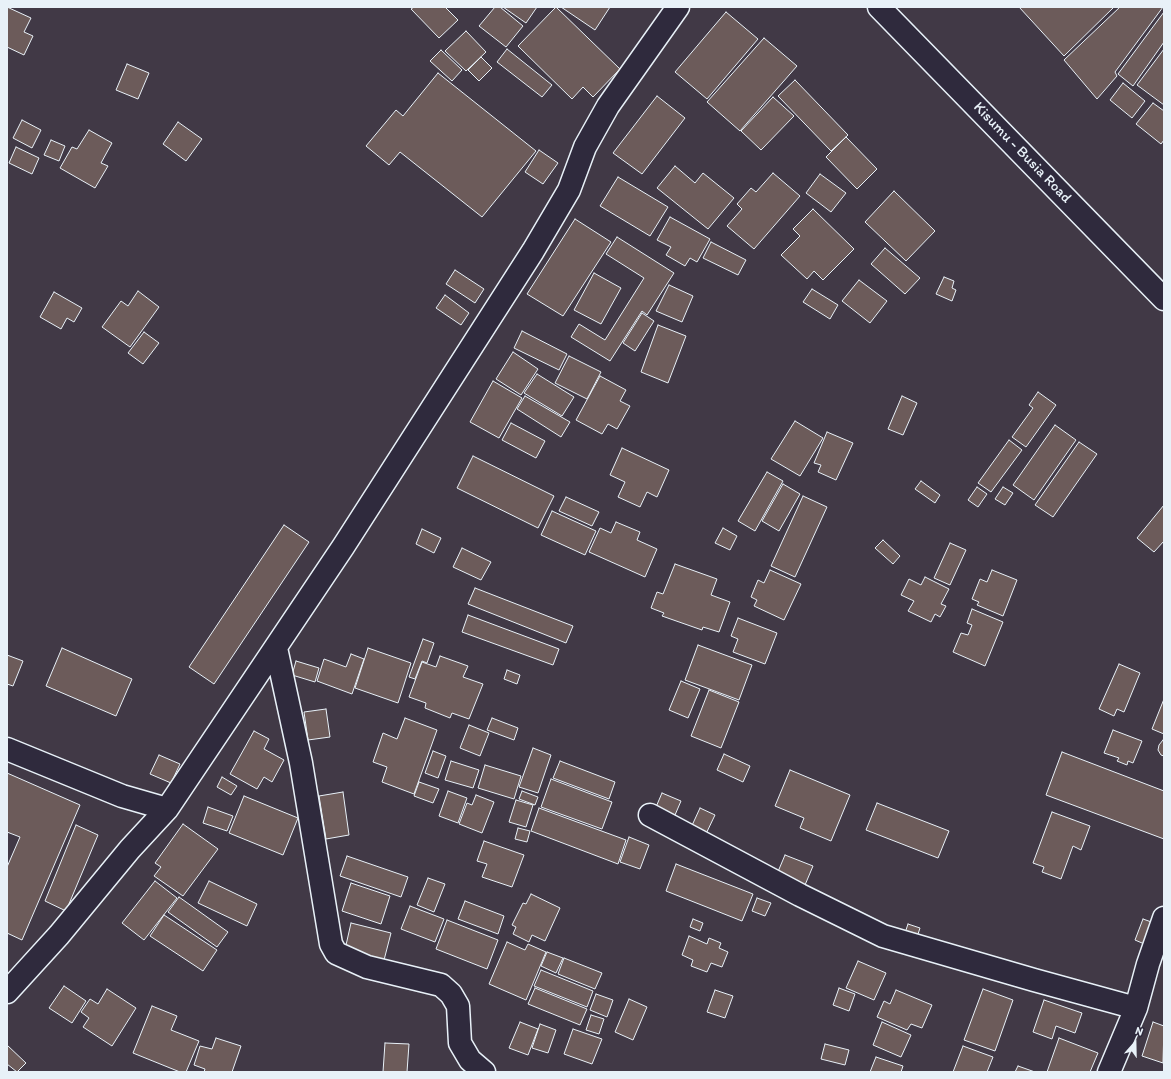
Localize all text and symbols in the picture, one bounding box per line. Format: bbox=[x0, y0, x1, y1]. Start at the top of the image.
street label: Kisumu - Busia Road bbox=[969, 99, 1075, 207]
north arrow bbox=[1115, 1023, 1155, 1063]
text: N bbox=[1134, 1024, 1145, 1039]

